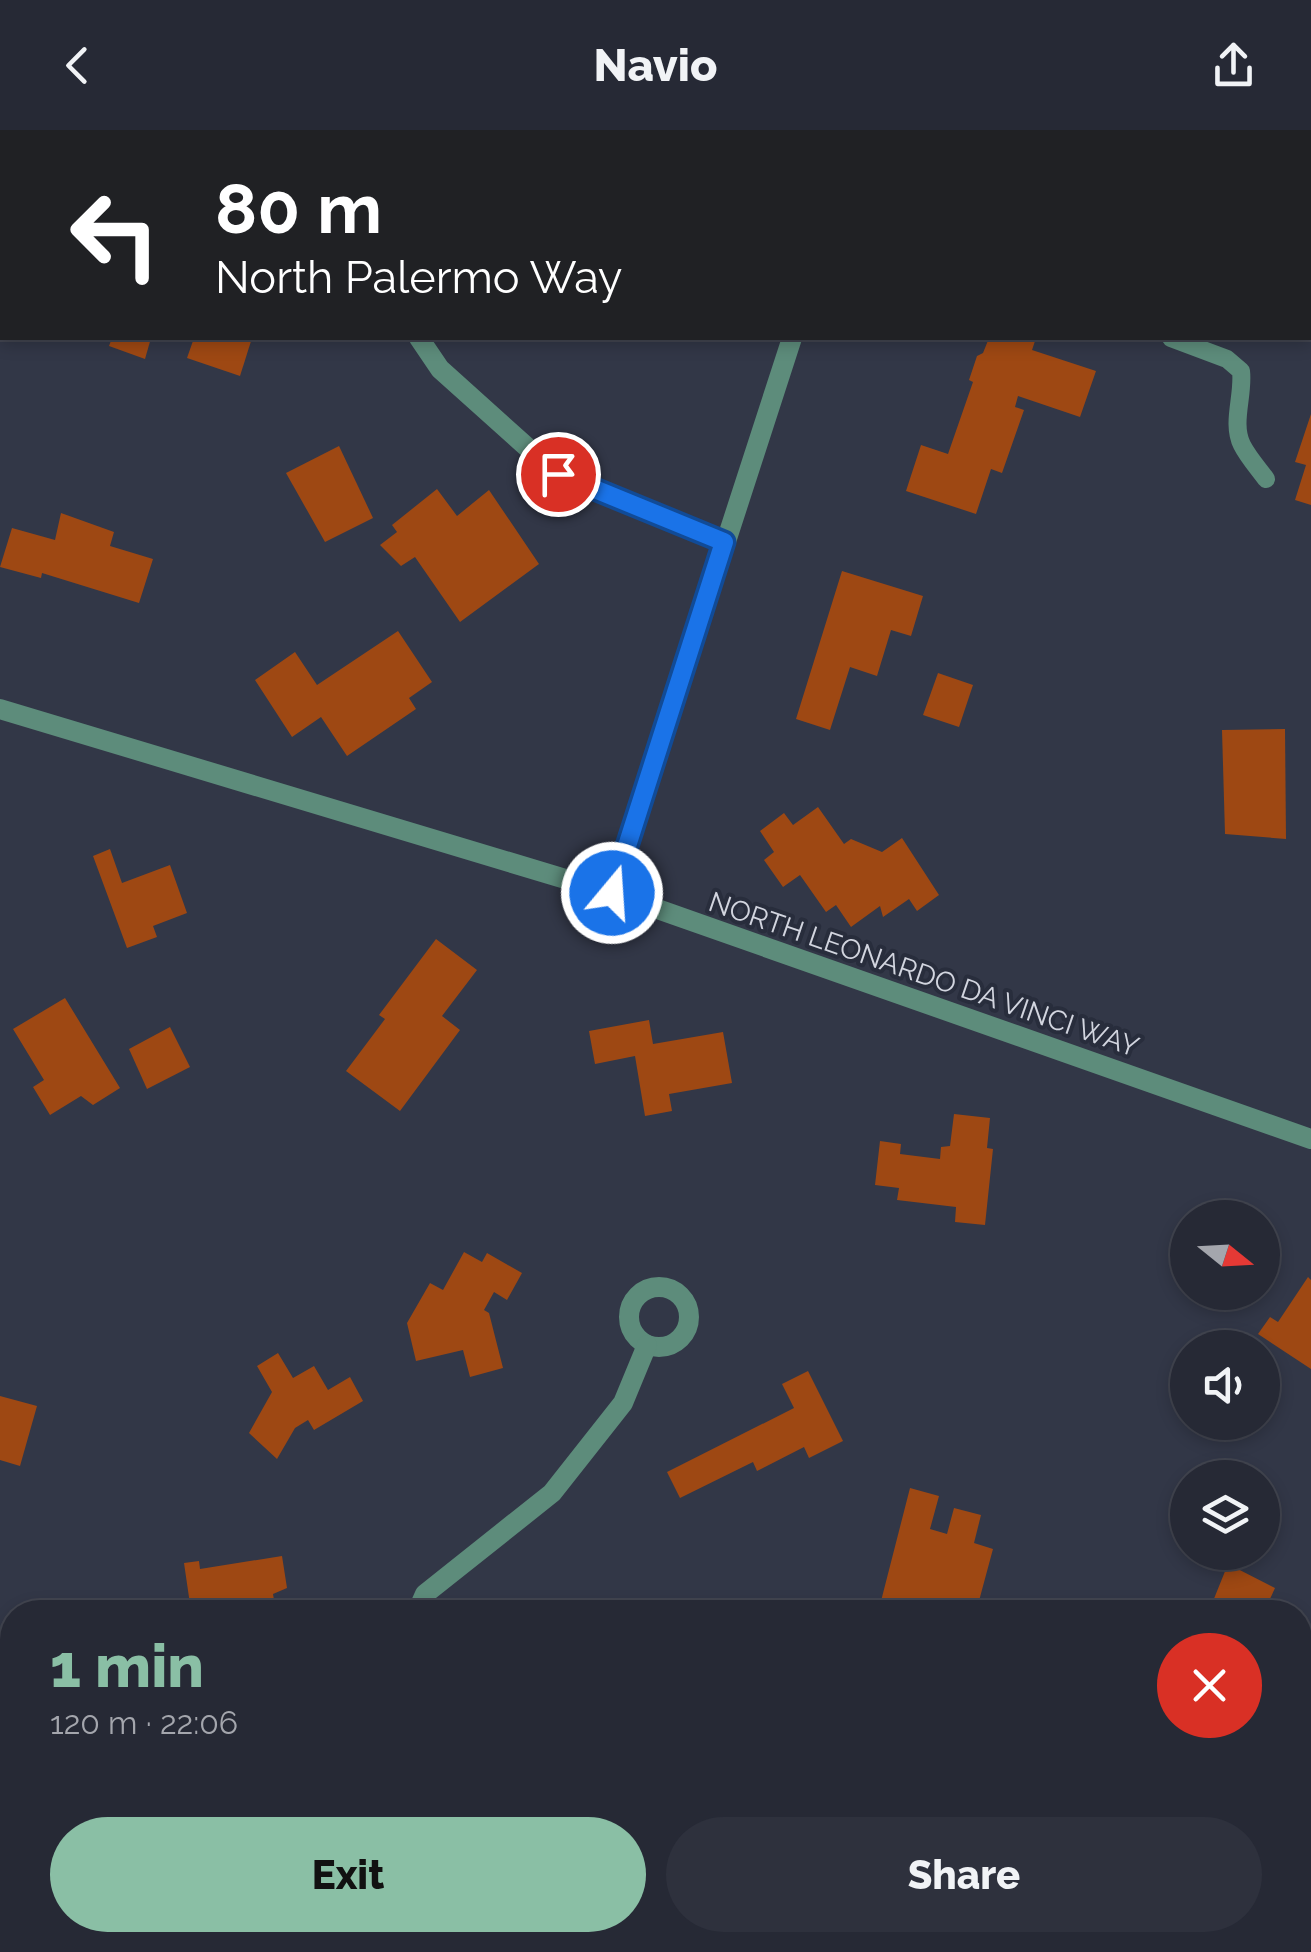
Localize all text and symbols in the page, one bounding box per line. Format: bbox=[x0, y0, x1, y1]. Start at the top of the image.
icon: back bbox=[50, 38, 105, 93]
icon: share bbox=[1206, 38, 1261, 93]
text: Navio bbox=[594, 39, 717, 92]
text: 80 m bbox=[215, 167, 382, 249]
icon: left bbox=[50, 170, 180, 300]
text: North Palermo Way bbox=[215, 251, 622, 304]
pin bbox=[516, 432, 601, 517]
icon: arrive bbox=[531, 447, 586, 502]
position arrow bbox=[560, 841, 664, 945]
street label: NORTH LEONARDO DA VINCI WAY bbox=[704, 885, 1143, 1064]
north arrow bbox=[1170, 1200, 1280, 1310]
map controls bbox=[1170, 1200, 1280, 1570]
button: sound bbox=[1170, 1330, 1280, 1440]
button: layers bbox=[1170, 1460, 1280, 1570]
text: 1 min bbox=[50, 1631, 204, 1701]
button: close bbox=[1157, 1633, 1262, 1738]
text: 120 m · 22:06 bbox=[50, 1704, 238, 1741]
button: Exit bbox=[50, 1817, 646, 1932]
button: Share bbox=[666, 1817, 1262, 1932]

